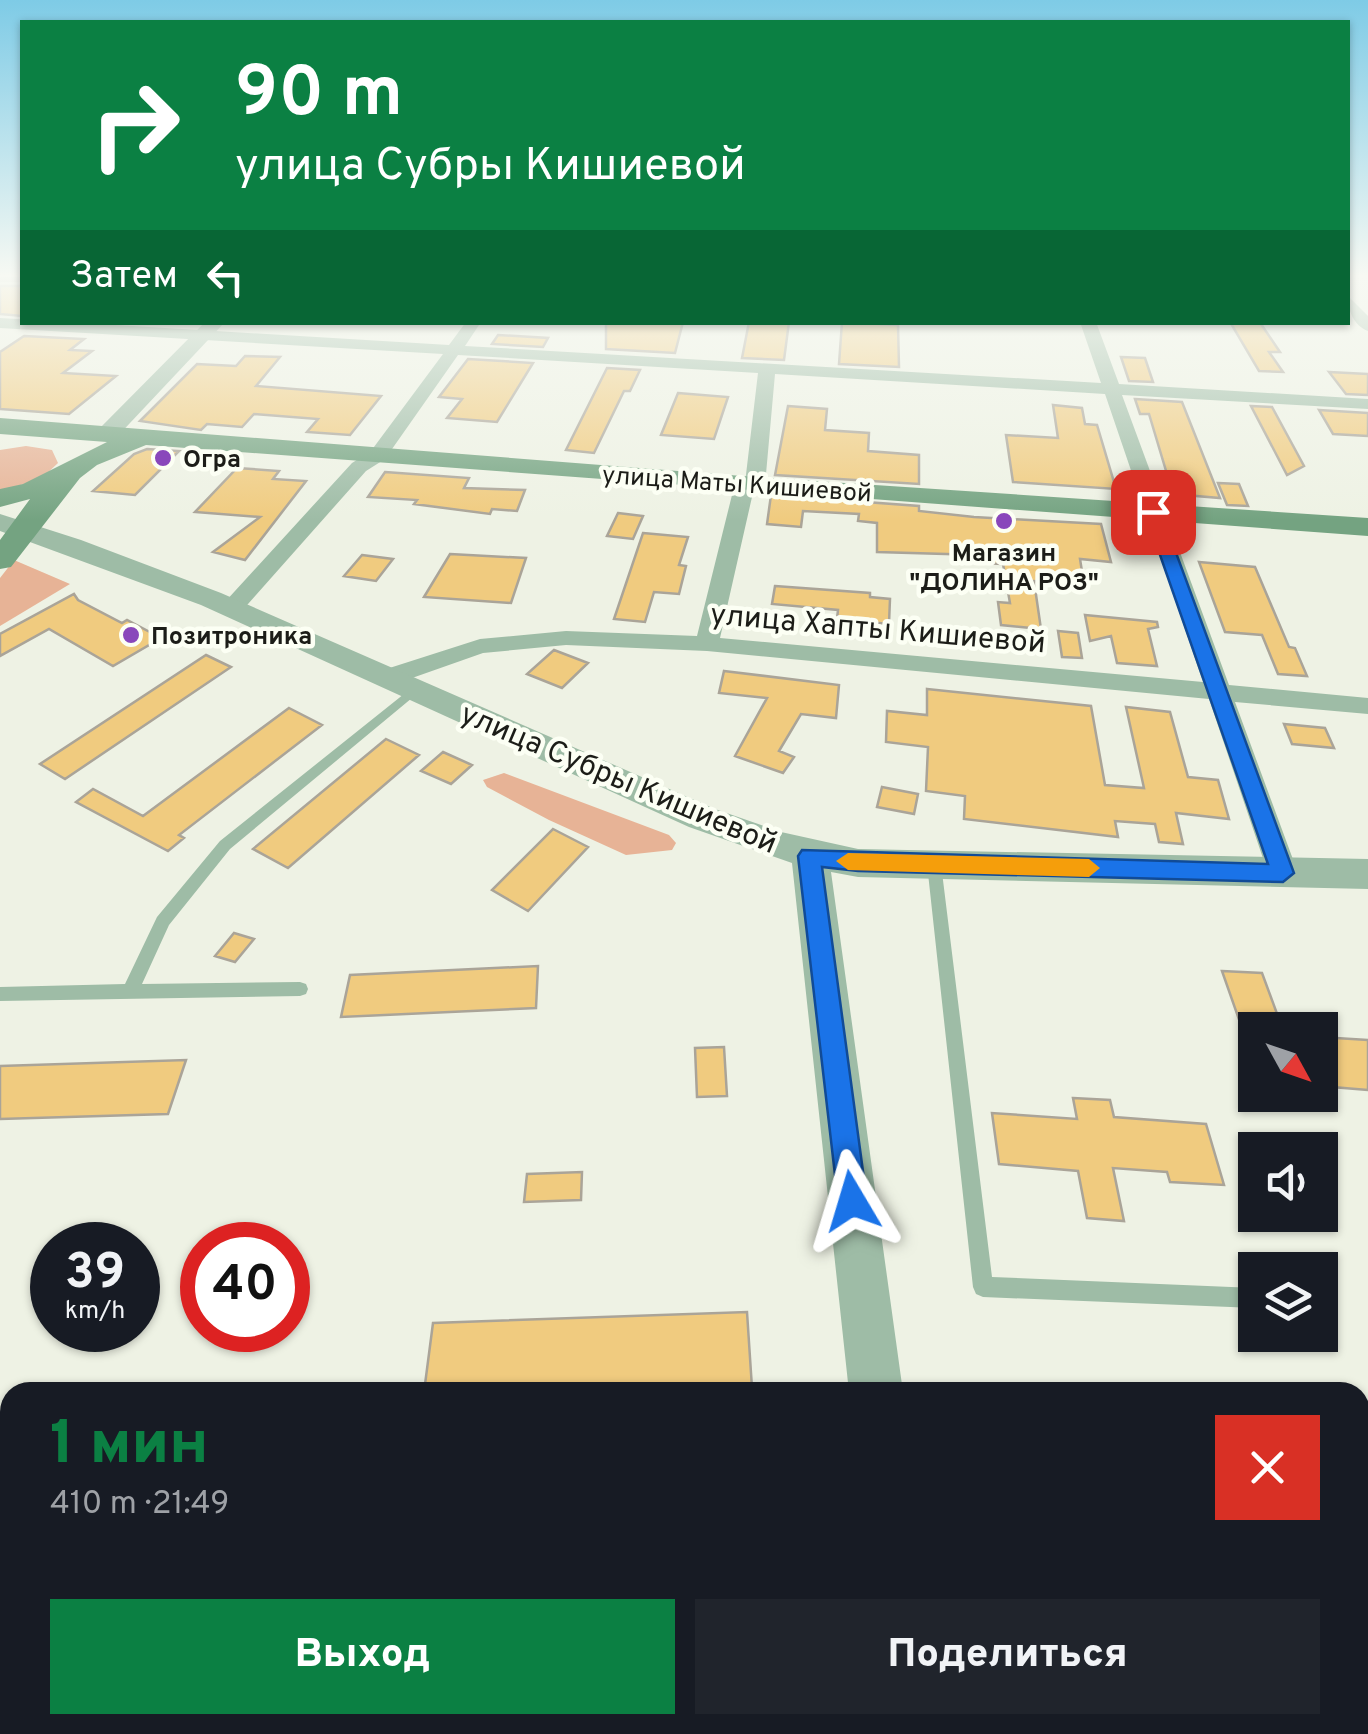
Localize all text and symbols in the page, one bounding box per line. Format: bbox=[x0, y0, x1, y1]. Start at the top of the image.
text: 90 m bbox=[235, 52, 403, 141]
icon: right bbox=[70, 60, 200, 190]
text: улица Субры Кишиевой bbox=[235, 139, 746, 196]
icon: left bbox=[198, 250, 253, 305]
text: Затем bbox=[70, 253, 178, 302]
place label: Огра bbox=[183, 445, 241, 477]
marker: Огра bbox=[152, 447, 174, 469]
street label: улица Маты Кишиевой bbox=[601, 461, 873, 511]
pin bbox=[1111, 470, 1196, 555]
icon: arrive bbox=[1126, 485, 1181, 540]
marker: Магазин "ДОЛИНА РОЗ" bbox=[993, 510, 1015, 532]
place label: Магазин "ДОЛИНА РОЗ" bbox=[909, 539, 1099, 600]
street label: улица Хапты Кишиевой bbox=[709, 597, 1047, 664]
place label: Позитроника bbox=[151, 622, 312, 654]
marker: Позитроника bbox=[120, 624, 142, 646]
street label: улица Субры Кишиевой bbox=[454, 697, 782, 864]
north arrow bbox=[1238, 1012, 1338, 1112]
map controls bbox=[1238, 1012, 1338, 1352]
button: sound bbox=[1238, 1132, 1338, 1232]
position arrow bbox=[800, 1149, 904, 1253]
speed limit sign: 40 bbox=[180, 1222, 310, 1352]
text: 39 bbox=[65, 1243, 125, 1306]
button: layers bbox=[1238, 1252, 1338, 1352]
text: km/h bbox=[65, 1296, 125, 1328]
text: 1 мин bbox=[50, 1409, 208, 1485]
button: close bbox=[1215, 1415, 1320, 1520]
text: 410 m · 21:49 bbox=[50, 1485, 229, 1525]
button: Выход bbox=[50, 1599, 675, 1714]
button: Поделиться bbox=[695, 1599, 1320, 1714]

